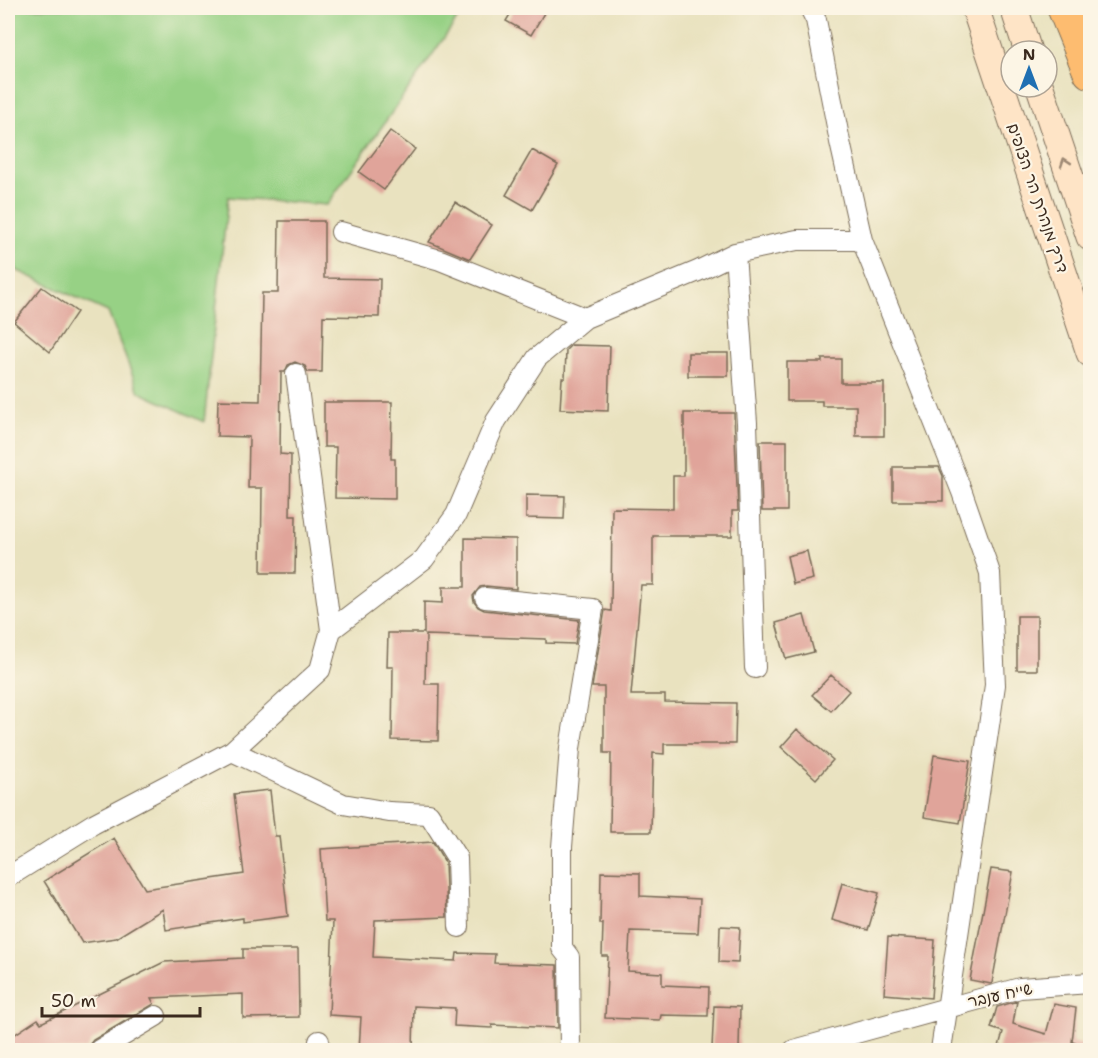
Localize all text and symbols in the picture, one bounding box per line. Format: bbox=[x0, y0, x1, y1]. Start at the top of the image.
north arrow bbox=[999, 39, 1059, 99]
text: N bbox=[1023, 44, 1035, 65]
street label: דרך מנהרת הר הצופים bbox=[1003, 120, 1073, 276]
one-way arrow bbox=[1060, 157, 1073, 168]
street label: שייח ענבר bbox=[966, 978, 1034, 1012]
scale bar bbox=[42, 980, 200, 1018]
text: 50 m bbox=[51, 989, 96, 1013]

